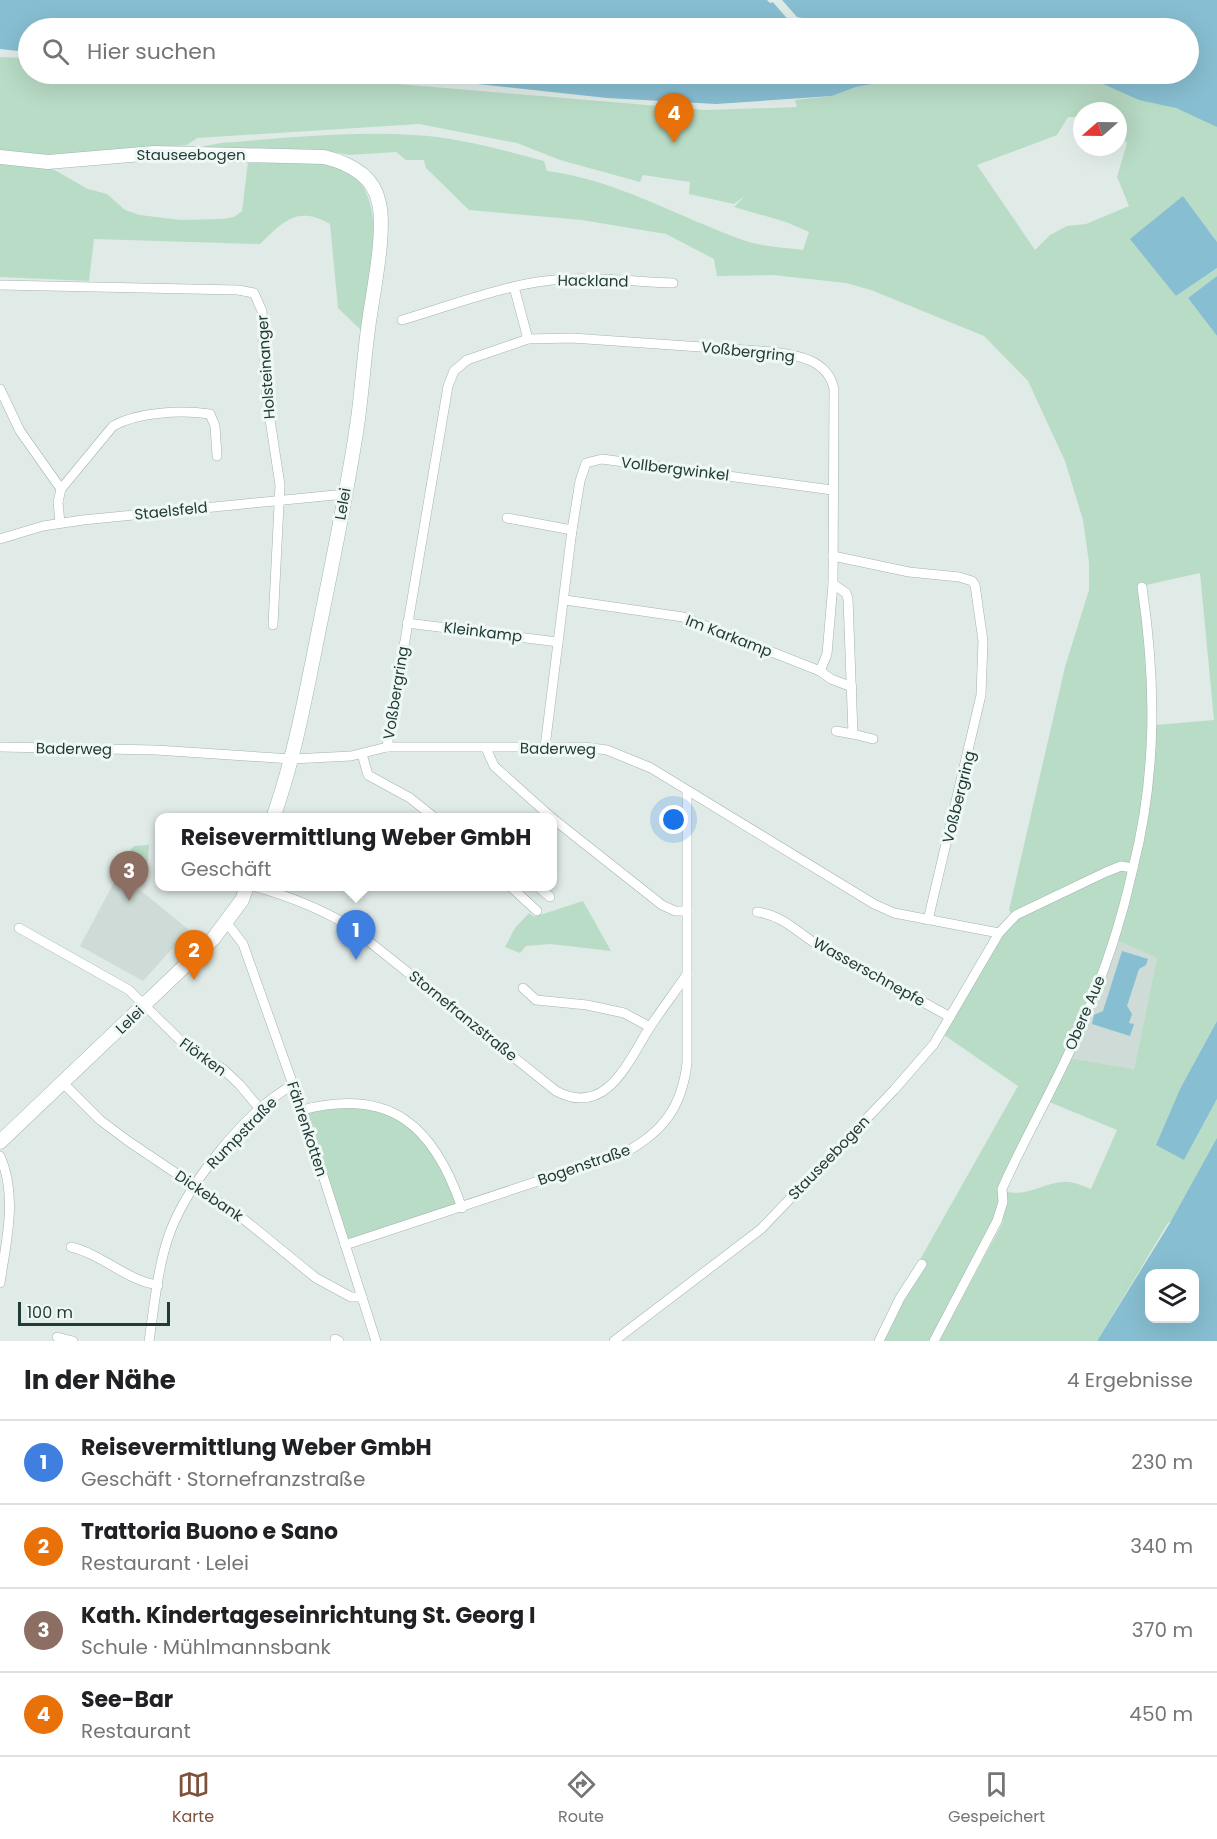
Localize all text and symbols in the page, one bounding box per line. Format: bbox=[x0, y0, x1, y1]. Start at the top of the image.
search box bbox=[18, 18, 1199, 84]
icon: search bbox=[39, 35, 72, 68]
text: Hier suchen bbox=[87, 36, 216, 67]
pin: 4 bbox=[654, 94, 694, 143]
north arrow bbox=[1073, 102, 1127, 156]
street label: Stauseebogen bbox=[136, 144, 246, 165]
street label: Hackland bbox=[557, 269, 629, 292]
street label: Holsteinanger bbox=[251, 314, 280, 420]
street label: Voßbergring bbox=[700, 336, 796, 367]
street label: Vollbergwinkel bbox=[620, 451, 730, 486]
street label: Lelei bbox=[329, 486, 356, 522]
street label: Staelsfeld bbox=[133, 496, 208, 525]
street label: Im Karkamp bbox=[683, 609, 776, 662]
street label: Kleinkamp bbox=[443, 616, 523, 647]
street label: Voßbergring bbox=[378, 645, 413, 741]
street label: Baderweg bbox=[36, 737, 112, 760]
street label: Baderweg bbox=[520, 737, 596, 760]
street label: Voßbergring bbox=[937, 749, 980, 845]
your location bbox=[659, 805, 688, 834]
popup bbox=[155, 813, 557, 891]
text: Reisevermittlung Weber GmbH bbox=[181, 822, 531, 853]
pin: 3 bbox=[110, 852, 148, 901]
text: Geschäft bbox=[181, 855, 271, 883]
pin: 1 bbox=[336, 910, 376, 960]
pin: 2 bbox=[174, 930, 214, 980]
street label: Wasserschnepfe bbox=[809, 932, 929, 1011]
street label: Stornefranzstraße bbox=[405, 965, 522, 1066]
street label: Obere Aue bbox=[1059, 972, 1110, 1053]
street label: Lelei bbox=[111, 1001, 149, 1038]
street label: Flörken bbox=[176, 1033, 231, 1081]
street label: Fährenkotten bbox=[282, 1079, 333, 1179]
street label: Rumpstraße bbox=[202, 1092, 281, 1173]
street label: Stauseebogen bbox=[783, 1111, 874, 1204]
street label: Bogenstraße bbox=[535, 1139, 633, 1190]
street label: Dickebank bbox=[171, 1165, 248, 1226]
map controls bbox=[1145, 1269, 1199, 1323]
button: layers bbox=[1145, 1269, 1199, 1323]
scale bar bbox=[18, 1299, 170, 1326]
text: 100 m bbox=[27, 1301, 73, 1324]
text: In der Nähe bbox=[24, 1362, 176, 1398]
text: 4 Ergebnisse bbox=[1067, 1366, 1193, 1394]
text: Reisevermittlung Weber GmbH bbox=[81, 1432, 432, 1463]
text: 1 bbox=[40, 1448, 47, 1476]
text: 230 m bbox=[1131, 1448, 1193, 1476]
text: Geschäft · Stornefranzstraße bbox=[81, 1465, 365, 1493]
text: Trattoria Buono e Sano bbox=[81, 1516, 338, 1547]
text: 2 bbox=[38, 1532, 49, 1560]
text: 340 m bbox=[1130, 1532, 1193, 1560]
text: Restaurant · Lelei bbox=[81, 1549, 249, 1577]
text: Kath. Kindertageseinrichtung St. Georg I bbox=[81, 1600, 535, 1631]
text: 3 bbox=[37, 1616, 50, 1644]
text: 370 m bbox=[1132, 1616, 1193, 1644]
text: Schule · Mühlmannsbank bbox=[81, 1633, 331, 1661]
text: See-Bar bbox=[81, 1684, 173, 1715]
text: 4 bbox=[37, 1700, 50, 1728]
text: 450 m bbox=[1129, 1700, 1193, 1728]
text: Restaurant bbox=[81, 1717, 191, 1745]
tab: Karte bbox=[172, 1768, 214, 1829]
tab: Route bbox=[558, 1768, 604, 1829]
tab: Gespeichert bbox=[948, 1768, 1045, 1829]

